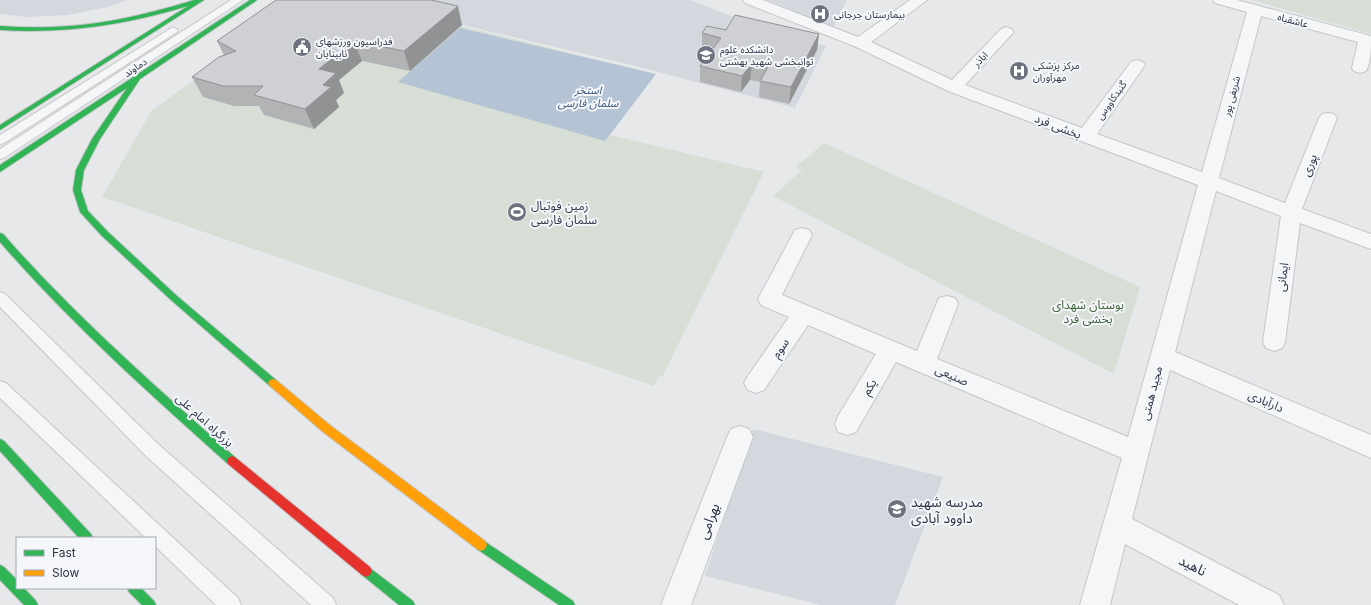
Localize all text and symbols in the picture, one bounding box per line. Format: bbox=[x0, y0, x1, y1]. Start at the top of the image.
hospital icon: بیمارستان جرجانی bbox=[809, 3, 831, 25]
place label: بیمارستان جرجانی bbox=[834, 8, 905, 21]
street label: عاشقباه bbox=[1276, 10, 1310, 30]
place label: فدراسیون ورزشهای نابینایان bbox=[316, 35, 393, 59]
public building icon: فدراسیون ورزشهای نابینایان bbox=[291, 36, 313, 58]
place label: دانشکده علوم توانبخشی شهید بهشتی bbox=[720, 43, 813, 68]
school or university icon: دانشکده علوم توانبخشی شهید بهشتی bbox=[695, 44, 717, 66]
street label: اباذر bbox=[969, 49, 991, 70]
street label: دماوند bbox=[121, 55, 150, 80]
place label: مرکز پزشکی مهرآوران bbox=[1033, 59, 1080, 84]
hospital icon: مرکز پزشکی مهرآوران bbox=[1008, 60, 1030, 82]
street label: شریفی پور bbox=[1220, 74, 1243, 119]
street label: گنبدکاووس bbox=[1093, 78, 1130, 122]
water label: استخر سلمان فارسی bbox=[558, 83, 619, 110]
street label: بخشی فرد bbox=[1033, 110, 1083, 142]
street label: پوری bbox=[1298, 152, 1321, 179]
place label: زمین فوتبال سلمان فارسی bbox=[531, 198, 597, 227]
sports icon: زمین فوتبال سلمان فارسی bbox=[506, 201, 528, 223]
street label: ایمانی bbox=[1273, 262, 1291, 292]
park label: بوستان شهدای بخشی فرد bbox=[1052, 297, 1124, 326]
street label: سوم bbox=[768, 335, 794, 362]
street label: صنیعی bbox=[933, 361, 971, 389]
street label: مجید همتی bbox=[1137, 364, 1165, 422]
street label: یکم bbox=[858, 376, 881, 399]
street label: دارآبادی bbox=[1246, 387, 1286, 415]
street label: بزرگراه امام علی bbox=[172, 390, 237, 451]
place label: مدرسه شهید داوود آبادی bbox=[911, 493, 983, 527]
school or university icon: مدرسه شهید داوود آبادی bbox=[886, 498, 908, 520]
street label: بهرامی bbox=[693, 500, 724, 542]
legend bbox=[16, 537, 156, 589]
text: Fast bbox=[52, 545, 76, 560]
street label: ناهید bbox=[1176, 551, 1210, 579]
text: Slow bbox=[52, 565, 80, 580]

